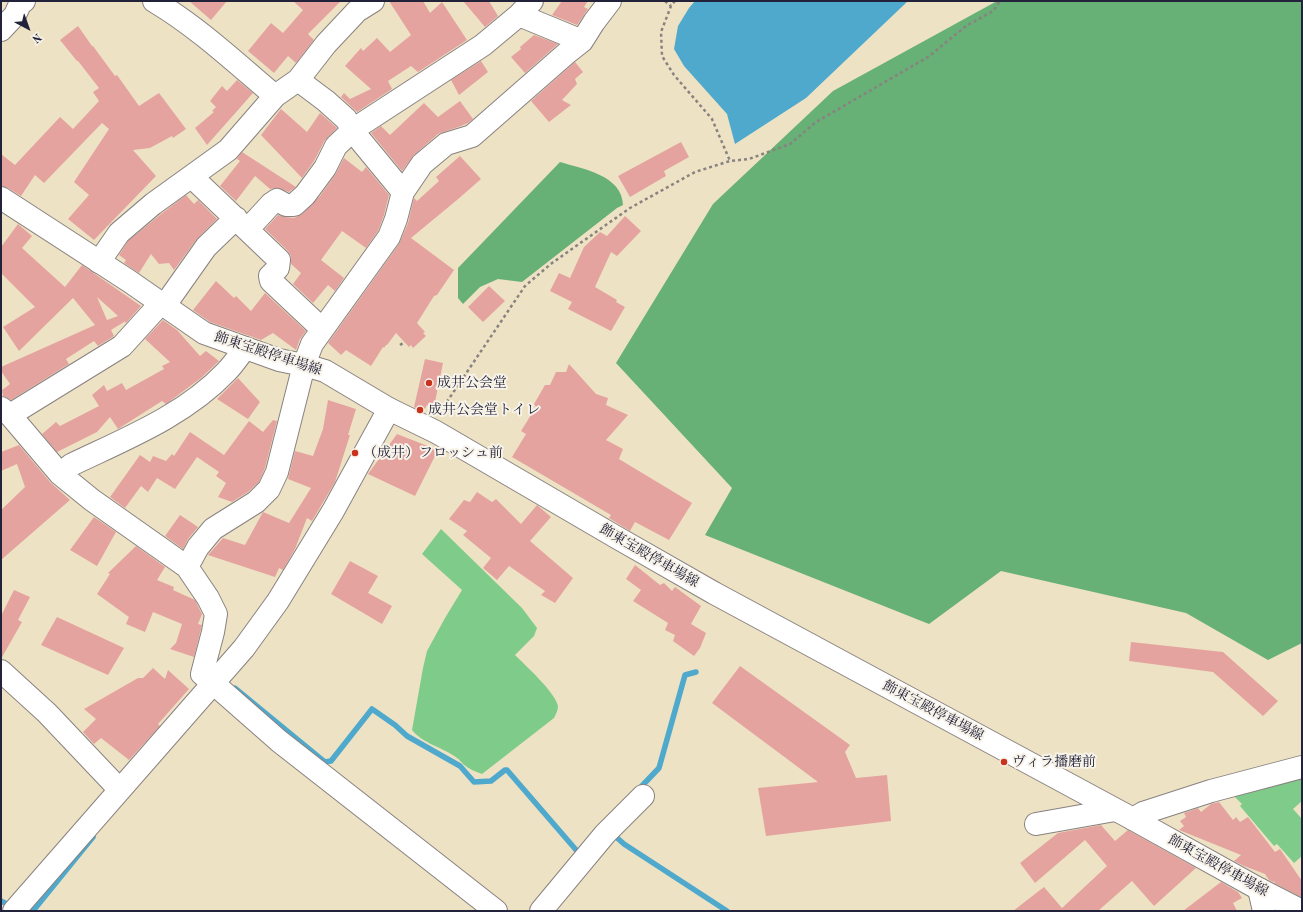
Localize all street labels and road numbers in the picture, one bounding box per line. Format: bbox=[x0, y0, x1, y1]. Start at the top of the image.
street label: 飾東宝殿停車場線 bbox=[212, 329, 324, 379]
street label: 飾東宝殿停車場線 bbox=[596, 521, 702, 591]
street label: 飾東宝殿停車場線 bbox=[880, 677, 986, 745]
street label: 飾東宝殿停車場線 bbox=[1165, 832, 1271, 900]

